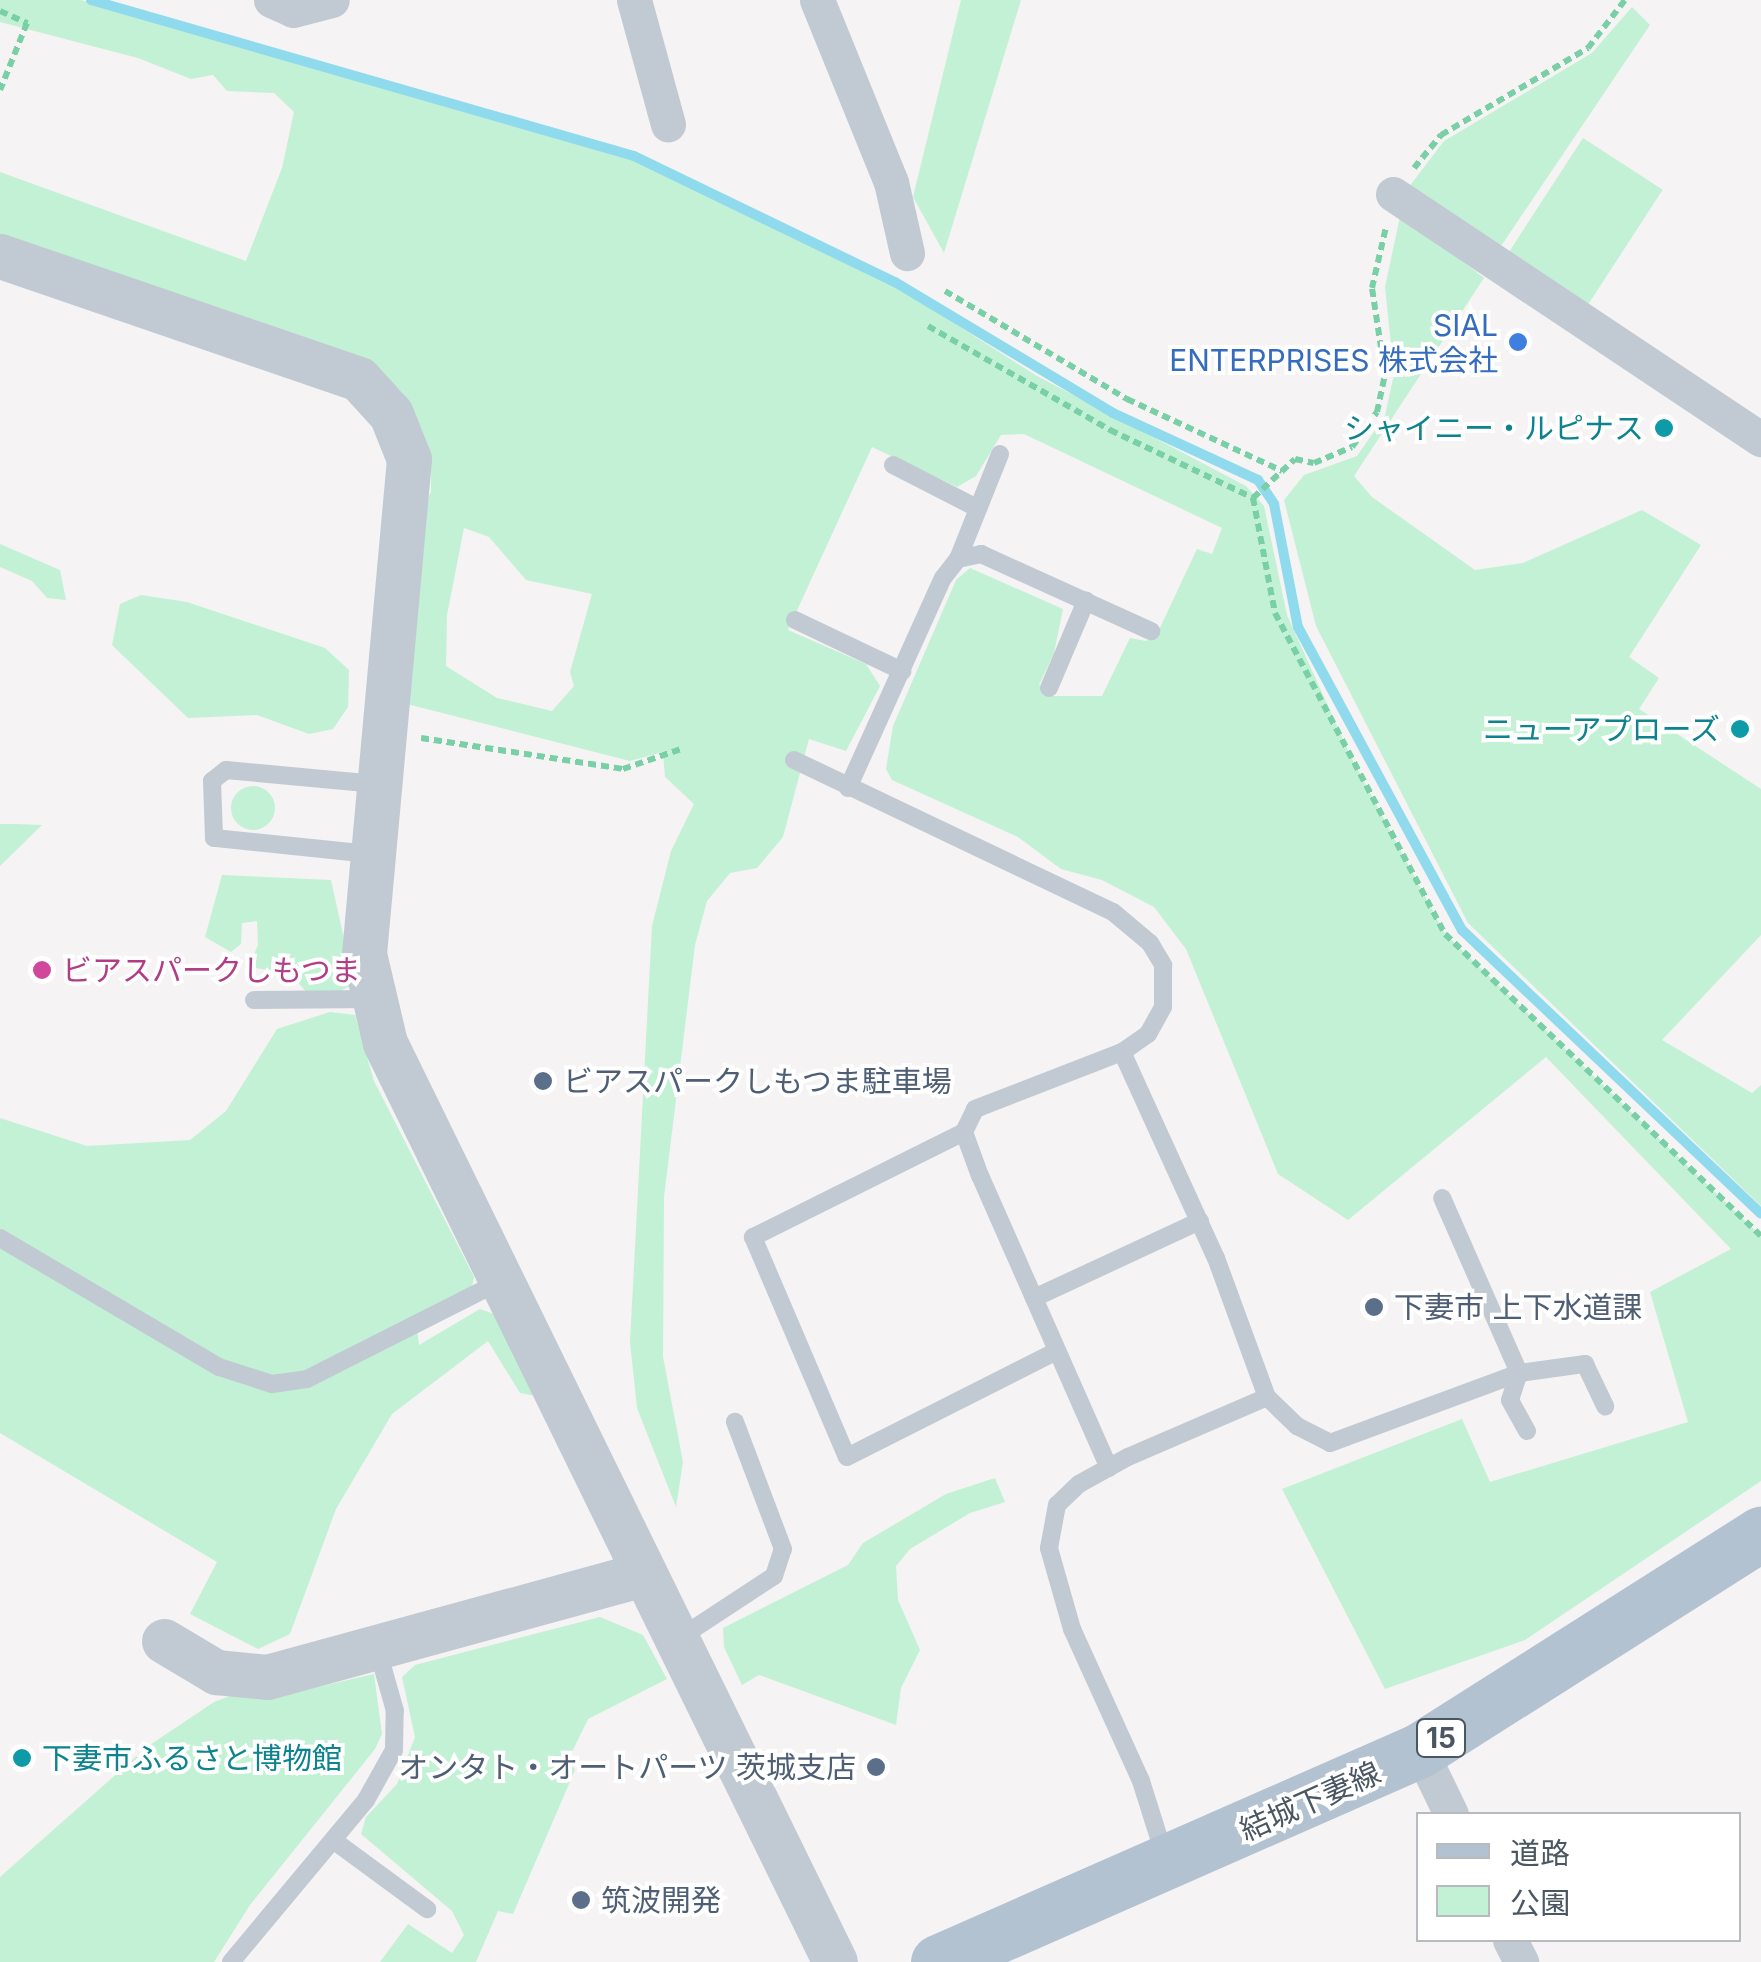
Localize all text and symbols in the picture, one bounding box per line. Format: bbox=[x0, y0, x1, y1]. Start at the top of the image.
place label: SIAL ENTERPRISES 株式会社 bbox=[1169, 307, 1498, 378]
marker: SIAL ENTERPRISES 株式会社 bbox=[1507, 331, 1529, 353]
place label: シャイニー・ルピナス bbox=[1344, 410, 1644, 446]
marker: シャイニー・ルピナス bbox=[1653, 417, 1675, 439]
place label: ニューアプローズ bbox=[1480, 711, 1720, 747]
marker: ニューアプローズ bbox=[1729, 718, 1751, 740]
place label: ビアスパークしもつま bbox=[62, 952, 362, 988]
marker: ビアスパークしもつま bbox=[31, 959, 53, 981]
place label: ビアスパークしもつま駐車場 bbox=[563, 1063, 953, 1099]
marker: ビアスパークしもつま駐車場 bbox=[532, 1070, 554, 1092]
place label: 下妻市 上下水道課 bbox=[1394, 1289, 1642, 1325]
marker: 下妻市 上下水道課 bbox=[1363, 1296, 1385, 1318]
road number: 15 bbox=[1416, 1715, 1466, 1761]
place label: 下妻市ふるさと博物館 bbox=[42, 1740, 342, 1776]
marker: 下妻市ふるさと博物館 bbox=[11, 1747, 33, 1769]
place label: オンタト・オートパーツ 茨城支店 bbox=[398, 1749, 856, 1785]
street label: 結城下妻線 bbox=[1234, 1754, 1386, 1848]
marker: オンタト・オートパーツ 茨城支店 bbox=[865, 1756, 887, 1778]
legend bbox=[1416, 1812, 1741, 1942]
text: 道路 bbox=[1510, 1835, 1570, 1871]
place label: 筑波開発 bbox=[601, 1882, 721, 1918]
text: 公園 bbox=[1510, 1885, 1570, 1921]
marker: 筑波開発 bbox=[570, 1889, 592, 1911]

